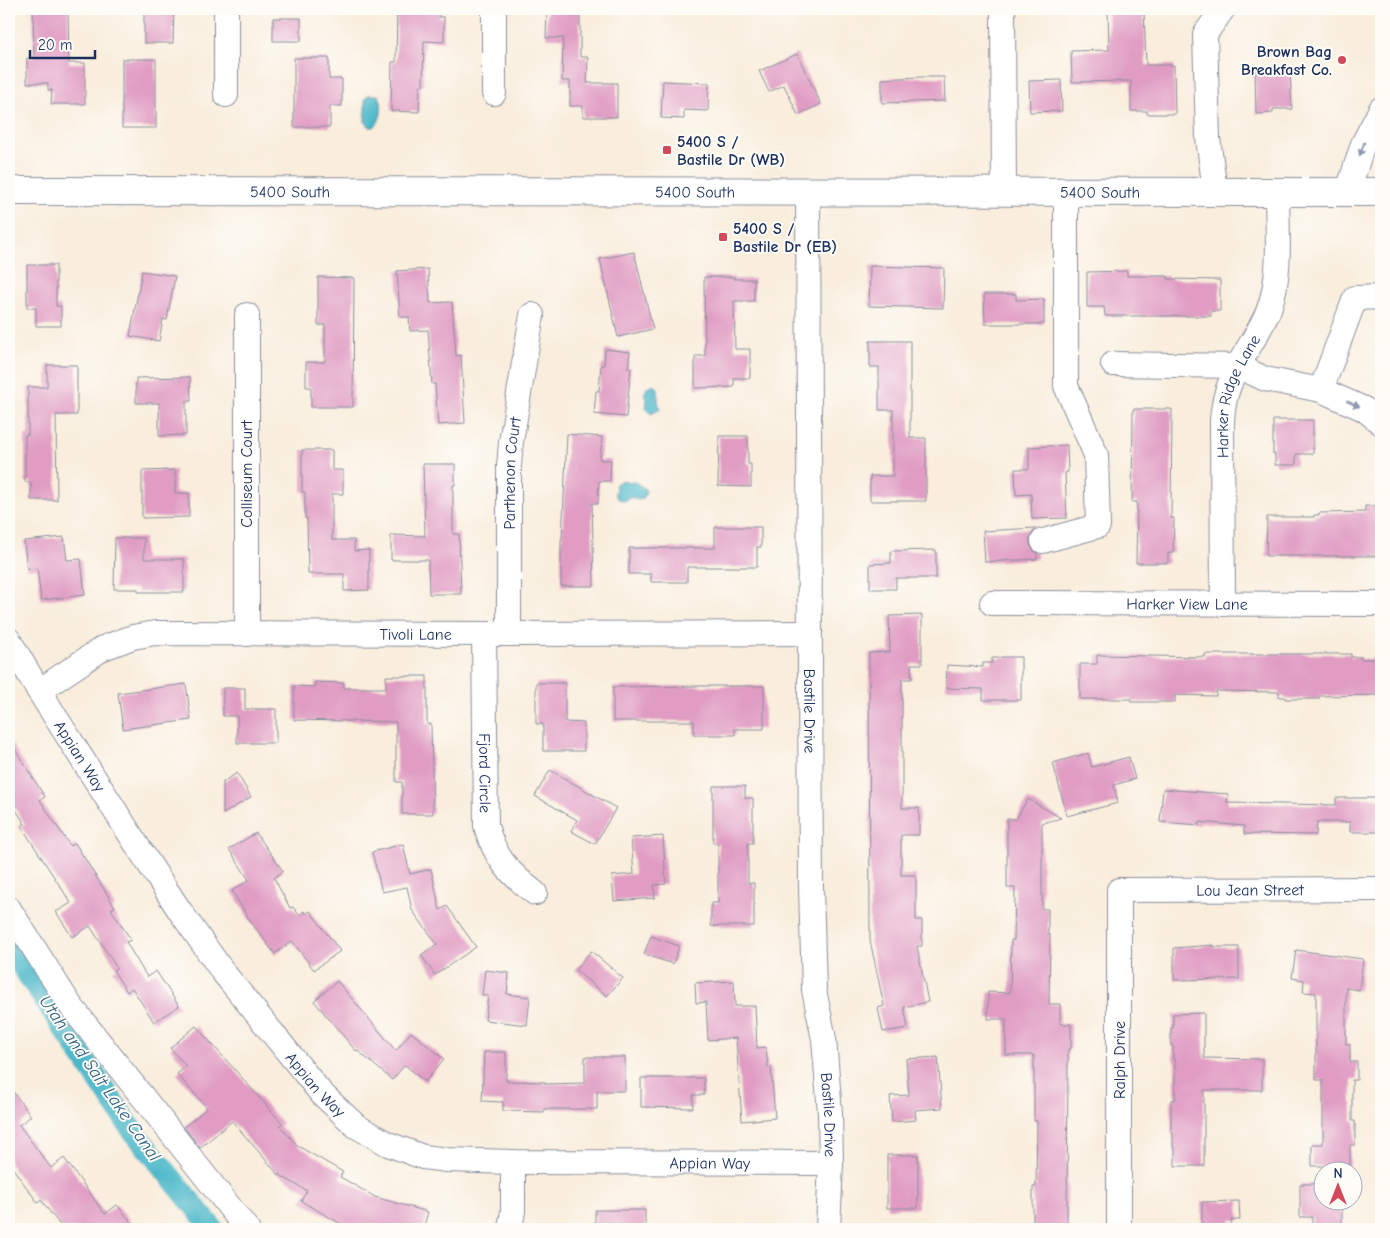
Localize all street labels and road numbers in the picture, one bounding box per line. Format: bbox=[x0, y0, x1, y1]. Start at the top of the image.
street label: 5400 South bbox=[250, 183, 330, 201]
street label: 5400 South bbox=[655, 183, 735, 202]
street label: 5400 South bbox=[1060, 184, 1140, 202]
street label: Harker Ridge Lane bbox=[1214, 332, 1264, 458]
street label: Parthenon Court bbox=[501, 415, 525, 530]
street label: Colliseum Court bbox=[238, 420, 256, 528]
street label: Harker View Lane bbox=[1126, 595, 1248, 614]
street label: Tivoli Lane bbox=[379, 626, 452, 644]
street label: Bastile Drive bbox=[800, 669, 818, 753]
street label: Appian Way bbox=[50, 718, 109, 796]
street label: Fjord Circle bbox=[475, 733, 494, 813]
street label: Lou Jean Street bbox=[1196, 881, 1304, 900]
street label: Ralph Drive bbox=[1111, 1021, 1129, 1099]
street label: Appian Way bbox=[282, 1049, 349, 1122]
street label: Bastile Drive bbox=[817, 1072, 839, 1157]
street label: Appian Way bbox=[669, 1154, 751, 1173]

